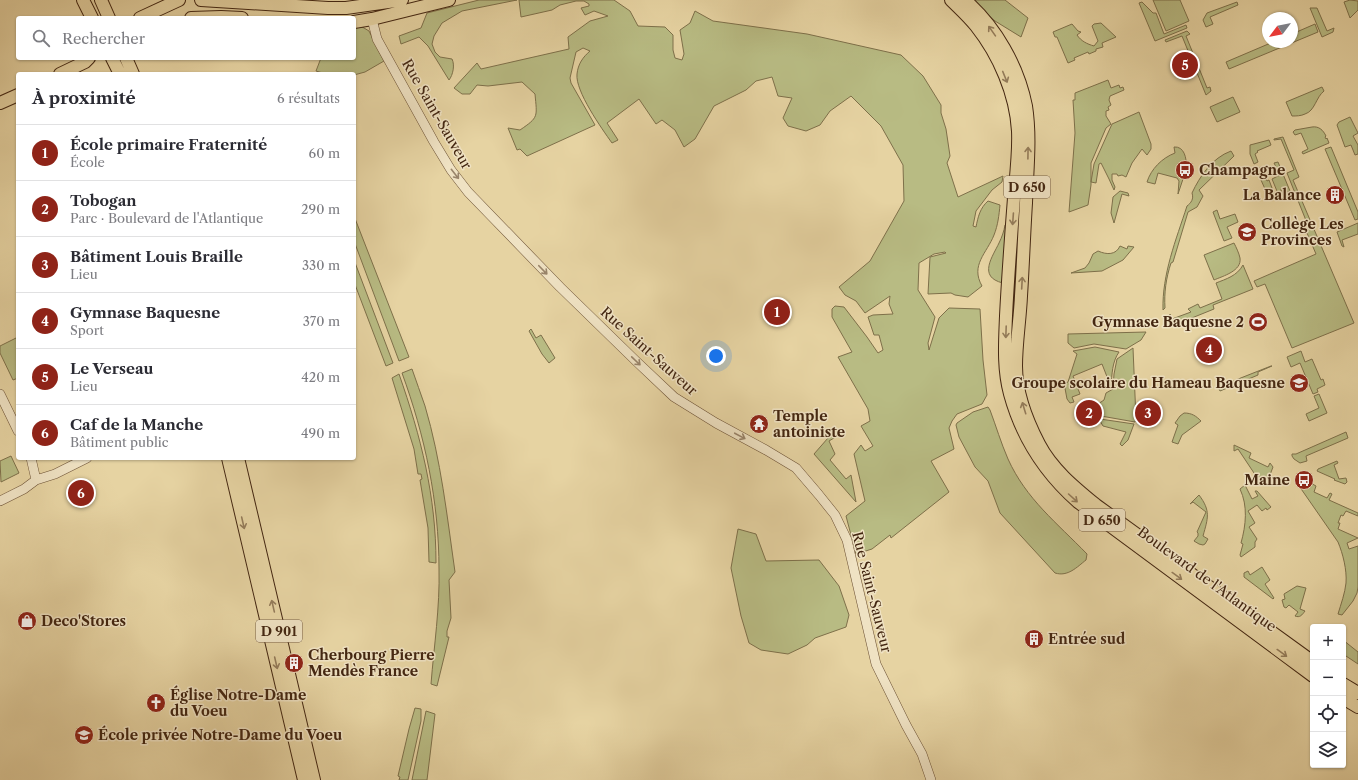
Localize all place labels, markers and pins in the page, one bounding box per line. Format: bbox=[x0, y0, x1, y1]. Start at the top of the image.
pin: 5 bbox=[1172, 50, 1198, 80]
bus stop icon: Champagne bbox=[1174, 159, 1196, 181]
place label: Champagne bbox=[1199, 161, 1285, 179]
building icon: La Balance bbox=[1324, 184, 1346, 206]
place label: La Balance bbox=[1243, 186, 1321, 204]
place label: Collège Les Provinces bbox=[1261, 215, 1344, 249]
school or university icon: Collège Les Provinces bbox=[1236, 221, 1258, 243]
pin: 1 bbox=[764, 297, 790, 327]
sports icon: Gymnase Baquesne 2 bbox=[1247, 311, 1269, 333]
place label: Gymnase Baquesne 2 bbox=[1092, 313, 1244, 331]
pin: 4 bbox=[1196, 335, 1222, 365]
school or university icon: Groupe scolaire du Hameau Baquesne bbox=[1288, 372, 1310, 394]
place label: Groupe scolaire du Hameau Baquesne bbox=[1011, 374, 1285, 392]
pin: 2 bbox=[1076, 398, 1102, 428]
pin: 3 bbox=[1135, 398, 1161, 428]
place label: Temple antoiniste bbox=[773, 407, 845, 441]
temple icon: Temple antoiniste bbox=[748, 413, 770, 435]
bus stop icon: Maine bbox=[1293, 469, 1315, 491]
place label: Maine bbox=[1244, 471, 1290, 489]
pin: 6 bbox=[68, 478, 94, 508]
shop icon: Deco'Stores bbox=[16, 610, 38, 632]
place label: Deco'Stores bbox=[41, 612, 126, 630]
building icon: Entrée sud bbox=[1023, 628, 1045, 650]
place label: Entrée sud bbox=[1048, 630, 1126, 648]
place label: Cherbourg Pierre Mendès France bbox=[308, 646, 435, 680]
building icon: Cherbourg Pierre Mendès France bbox=[283, 652, 305, 674]
place label: Église Notre-Dame du Voeu bbox=[170, 685, 306, 720]
church icon: Église Notre-Dame du Voeu bbox=[145, 692, 167, 714]
school or university icon: École privée Notre-Dame du Voeu bbox=[73, 724, 95, 746]
place label: École privée Notre-Dame du Voeu bbox=[98, 725, 342, 744]

